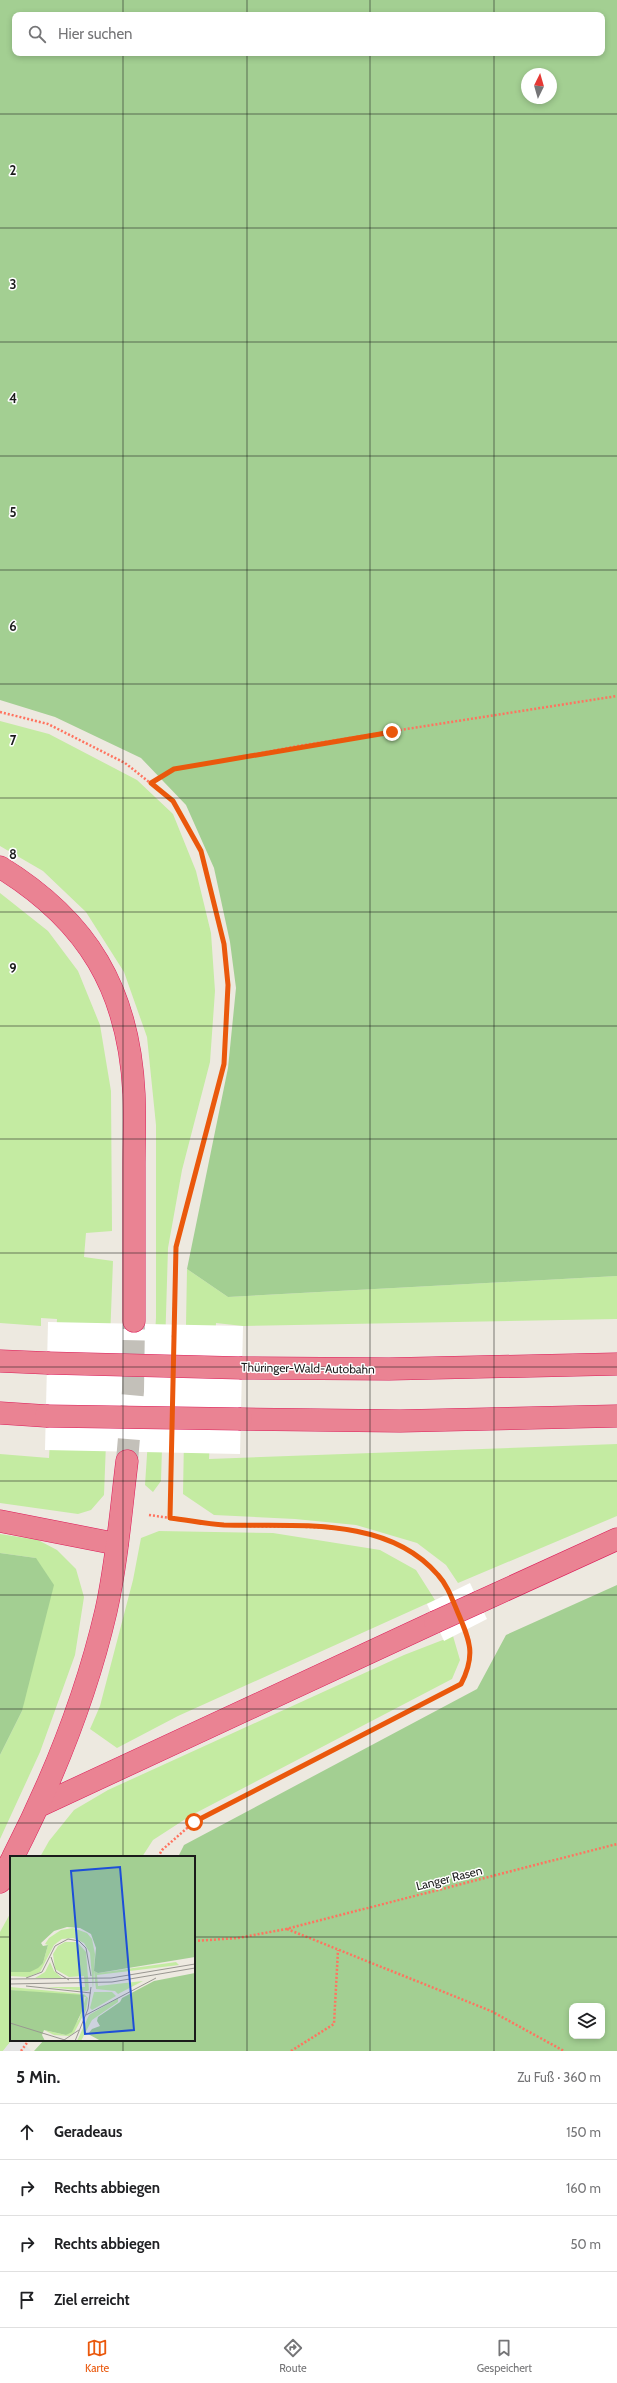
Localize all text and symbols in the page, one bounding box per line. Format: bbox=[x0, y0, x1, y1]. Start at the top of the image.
search box bbox=[12, 12, 605, 56]
icon: search bbox=[26, 23, 48, 45]
text: Hier suchen bbox=[58, 25, 133, 43]
north arrow bbox=[521, 68, 557, 104]
text: 2 bbox=[10, 162, 17, 178]
text: 3 bbox=[9, 276, 17, 292]
text: 4 bbox=[9, 390, 17, 406]
text: 5 bbox=[10, 504, 17, 520]
text: 6 bbox=[9, 618, 17, 634]
route end bbox=[383, 723, 401, 741]
text: 7 bbox=[10, 732, 17, 748]
text: 8 bbox=[9, 846, 17, 862]
text: 9 bbox=[9, 960, 17, 976]
street label: Thüringer-Wald-Autobahn bbox=[241, 1359, 375, 1377]
route start bbox=[185, 1813, 203, 1831]
inset map bbox=[10, 1856, 195, 2041]
street label: Langer Rasen bbox=[414, 1862, 484, 1893]
map controls bbox=[569, 2003, 605, 2039]
button: layers bbox=[569, 2003, 605, 2039]
text: 5 Min. bbox=[16, 2067, 60, 2087]
text: Zu Fuß · 360 m bbox=[517, 2069, 601, 2085]
icon: ahead bbox=[16, 2121, 38, 2143]
text: Geradeaus bbox=[54, 2123, 122, 2141]
text: 150 m bbox=[566, 2124, 601, 2140]
icon: right bbox=[16, 2177, 38, 2199]
text: Rechts abbiegen bbox=[54, 2179, 160, 2197]
text: 160 m bbox=[566, 2180, 601, 2196]
icon: right bbox=[16, 2233, 38, 2255]
text: Rechts abbiegen bbox=[54, 2235, 160, 2253]
text: 50 m bbox=[571, 2236, 601, 2252]
icon: arrive bbox=[16, 2289, 38, 2311]
text: Ziel erreicht bbox=[54, 2291, 130, 2309]
tab: Karte bbox=[85, 2337, 109, 2375]
tab: Route bbox=[279, 2337, 307, 2375]
tab: Gespeichert bbox=[477, 2337, 532, 2375]

